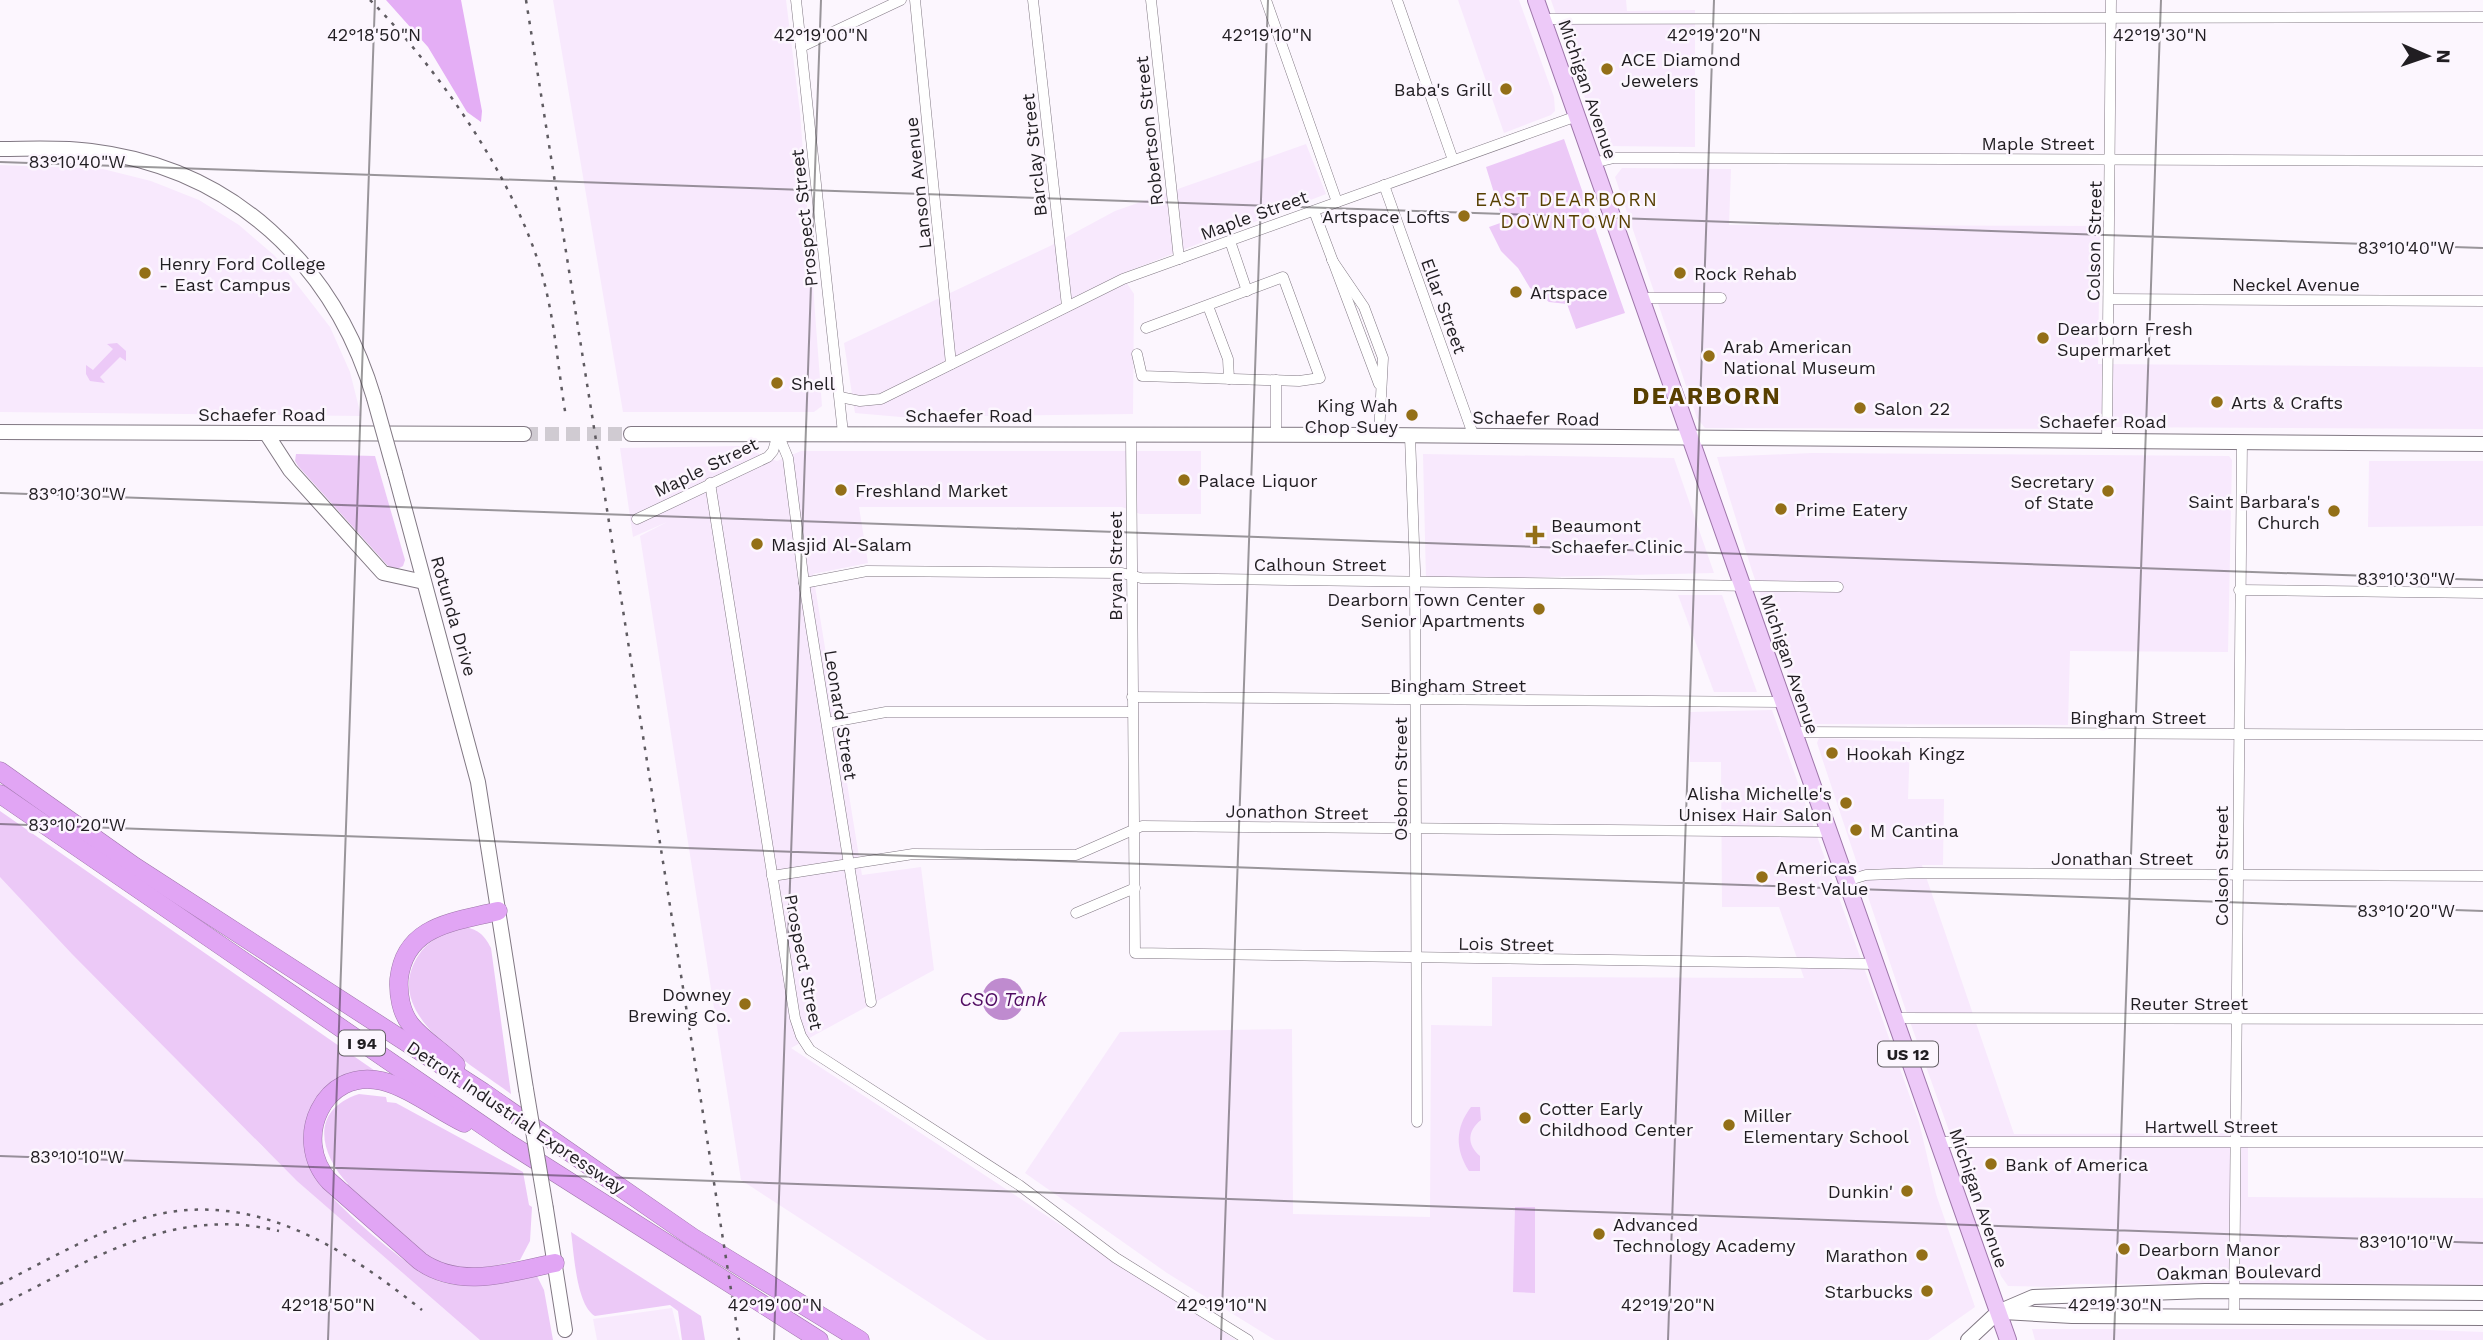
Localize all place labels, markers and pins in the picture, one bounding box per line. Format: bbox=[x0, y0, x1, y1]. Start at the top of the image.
place label: ACE Diamond Jewelers bbox=[1621, 49, 1741, 91]
marker: ACE Diamond Jewelers bbox=[1599, 61, 1615, 77]
place label: Baba's Grill bbox=[1394, 79, 1492, 100]
marker: Baba's Grill bbox=[1498, 81, 1514, 97]
place label: Artspace Lofts bbox=[1322, 206, 1450, 227]
marker: Artspace Lofts bbox=[1456, 208, 1472, 224]
place label: Henry Ford College - East Campus bbox=[159, 253, 326, 295]
place label: Rock Rehab bbox=[1694, 263, 1797, 284]
marker: Henry Ford College - East Campus bbox=[137, 265, 153, 281]
marker: Rock Rehab bbox=[1672, 265, 1688, 281]
place label: Artspace bbox=[1530, 282, 1608, 303]
marker: Artspace bbox=[1508, 284, 1524, 300]
place label: Dearborn Fresh Supermarket bbox=[2057, 318, 2193, 360]
marker: Dearborn Fresh Supermarket bbox=[2035, 330, 2051, 346]
place label: Arab American National Museum bbox=[1723, 336, 1876, 378]
marker: Arab American National Museum bbox=[1701, 348, 1717, 364]
place label: Shell bbox=[791, 373, 836, 394]
marker: Shell bbox=[769, 375, 785, 391]
place label: Arts & Crafts bbox=[2231, 392, 2343, 413]
marker: Arts & Crafts bbox=[2209, 394, 2225, 410]
place label: King Wah Chop Suey bbox=[1304, 395, 1399, 437]
place label: Salon 22 bbox=[1874, 398, 1950, 419]
marker: Salon 22 bbox=[1852, 400, 1868, 416]
marker: King Wah Chop Suey bbox=[1404, 407, 1420, 423]
place label: Palace Liquor bbox=[1198, 470, 1318, 491]
place label: Secretary of State bbox=[2010, 471, 2095, 513]
marker: Palace Liquor bbox=[1176, 472, 1192, 488]
place label: Freshland Market bbox=[855, 480, 1008, 501]
marker: Freshland Market bbox=[833, 482, 849, 498]
marker: Secretary of State bbox=[2100, 483, 2116, 499]
place label: Saint Barbara's Church bbox=[2188, 491, 2320, 533]
place label: Prime Eatery bbox=[1795, 499, 1908, 520]
marker: Prime Eatery bbox=[1773, 501, 1789, 517]
marker: Saint Barbara's Church bbox=[2326, 503, 2342, 519]
place label: Beaumont Schaefer Clinic bbox=[1551, 515, 1683, 557]
marker: Beaumont Schaefer Clinic bbox=[1525, 525, 1545, 545]
place label: Masjid Al-Salam bbox=[771, 534, 912, 555]
marker: Masjid Al-Salam bbox=[749, 536, 765, 552]
place label: Dearborn Town Center Senior Apartments bbox=[1327, 589, 1525, 631]
marker: Dearborn Town Center Senior Apartments bbox=[1531, 601, 1547, 617]
place label: Hookah Kingz bbox=[1846, 743, 1965, 764]
marker: Hookah Kingz bbox=[1824, 745, 1840, 761]
place label: Alisha Michelle's Unisex Hair Salon bbox=[1678, 783, 1832, 825]
marker: Alisha Michelle's Unisex Hair Salon bbox=[1838, 795, 1854, 811]
place label: M Cantina bbox=[1870, 820, 1959, 841]
marker: M Cantina bbox=[1848, 822, 1864, 838]
place label: Americas Best Value bbox=[1776, 857, 1868, 899]
marker: Americas Best Value bbox=[1754, 869, 1770, 885]
place label: Downey Brewing Co. bbox=[628, 984, 732, 1026]
marker: Downey Brewing Co. bbox=[737, 996, 753, 1012]
place label: Cotter Early Childhood Center bbox=[1539, 1098, 1693, 1140]
place label: Miller Elementary School bbox=[1743, 1105, 1909, 1147]
marker: Cotter Early Childhood Center bbox=[1517, 1110, 1533, 1126]
marker: Miller Elementary School bbox=[1721, 1117, 1737, 1133]
place label: Bank of America bbox=[2005, 1154, 2148, 1175]
marker: Bank of America bbox=[1983, 1156, 1999, 1172]
place label: Dunkin' bbox=[1828, 1181, 1893, 1202]
marker: Dunkin' bbox=[1899, 1183, 1915, 1199]
place label: Advanced Technology Academy bbox=[1613, 1214, 1796, 1256]
marker: Advanced Technology Academy bbox=[1591, 1226, 1607, 1242]
place label: Dearborn Manor bbox=[2138, 1239, 2280, 1260]
marker: Dearborn Manor bbox=[2116, 1241, 2132, 1257]
place label: Marathon bbox=[1825, 1245, 1908, 1266]
marker: Marathon bbox=[1914, 1247, 1930, 1263]
place label: Starbucks bbox=[1824, 1281, 1913, 1302]
marker: Starbucks bbox=[1919, 1283, 1935, 1299]

